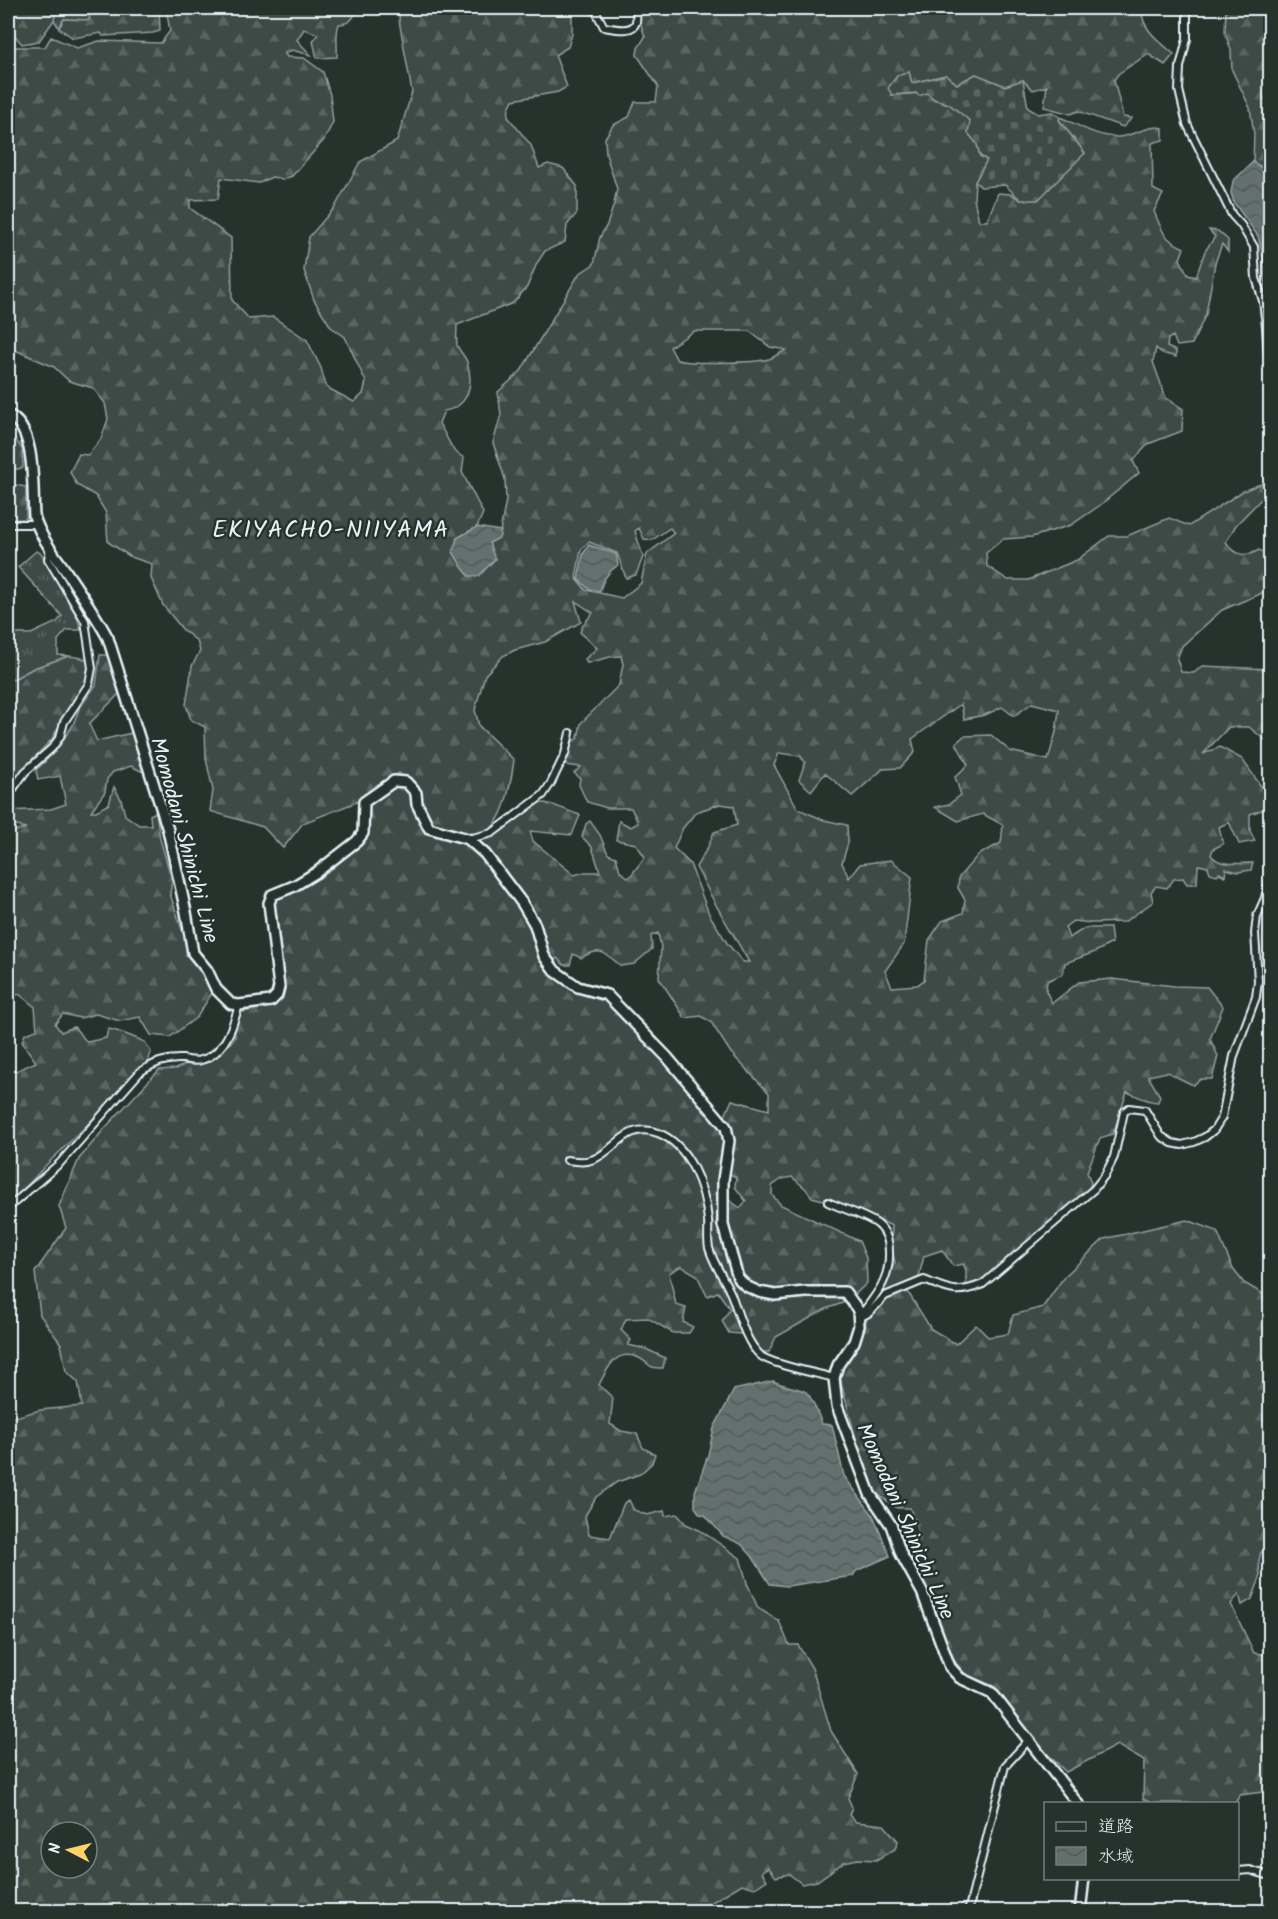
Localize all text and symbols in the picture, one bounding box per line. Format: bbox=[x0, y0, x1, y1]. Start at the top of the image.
district label: EKIYACHO-NIIYAMA bbox=[212, 511, 450, 550]
street label: Momodani Shinichi Line bbox=[140, 734, 227, 948]
street label: Momodani Shinichi Line bbox=[846, 1418, 963, 1626]
legend bbox=[1044, 1802, 1239, 1880]
text: 道路 bbox=[1098, 1813, 1134, 1842]
north arrow bbox=[39, 1820, 99, 1880]
text: N bbox=[43, 1842, 69, 1855]
text: 水域 bbox=[1098, 1843, 1134, 1872]

